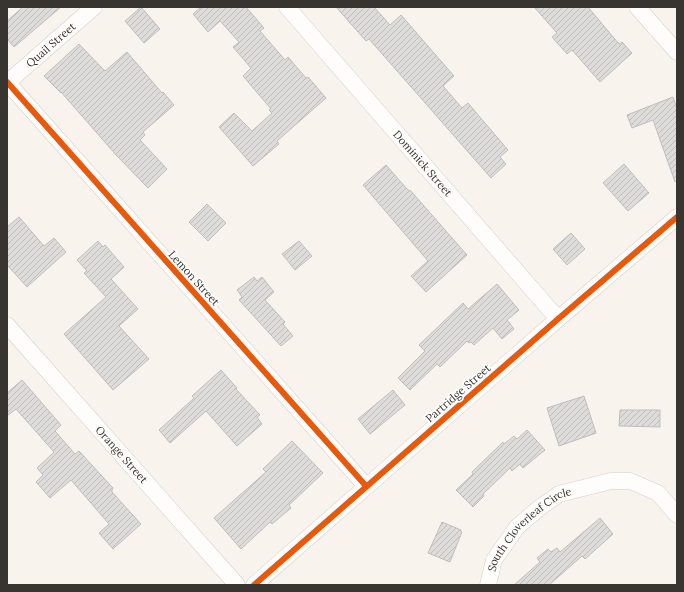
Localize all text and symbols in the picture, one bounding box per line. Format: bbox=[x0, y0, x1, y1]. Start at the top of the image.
street label: Quail Street bbox=[23, 19, 79, 70]
street label: Dominick Street bbox=[390, 127, 456, 200]
street label: Lemon Street bbox=[166, 248, 223, 309]
street label: Partridge Street bbox=[423, 360, 494, 425]
street label: Orange Street bbox=[93, 423, 151, 487]
street label: South Cloverleaf Circle bbox=[484, 484, 573, 573]

